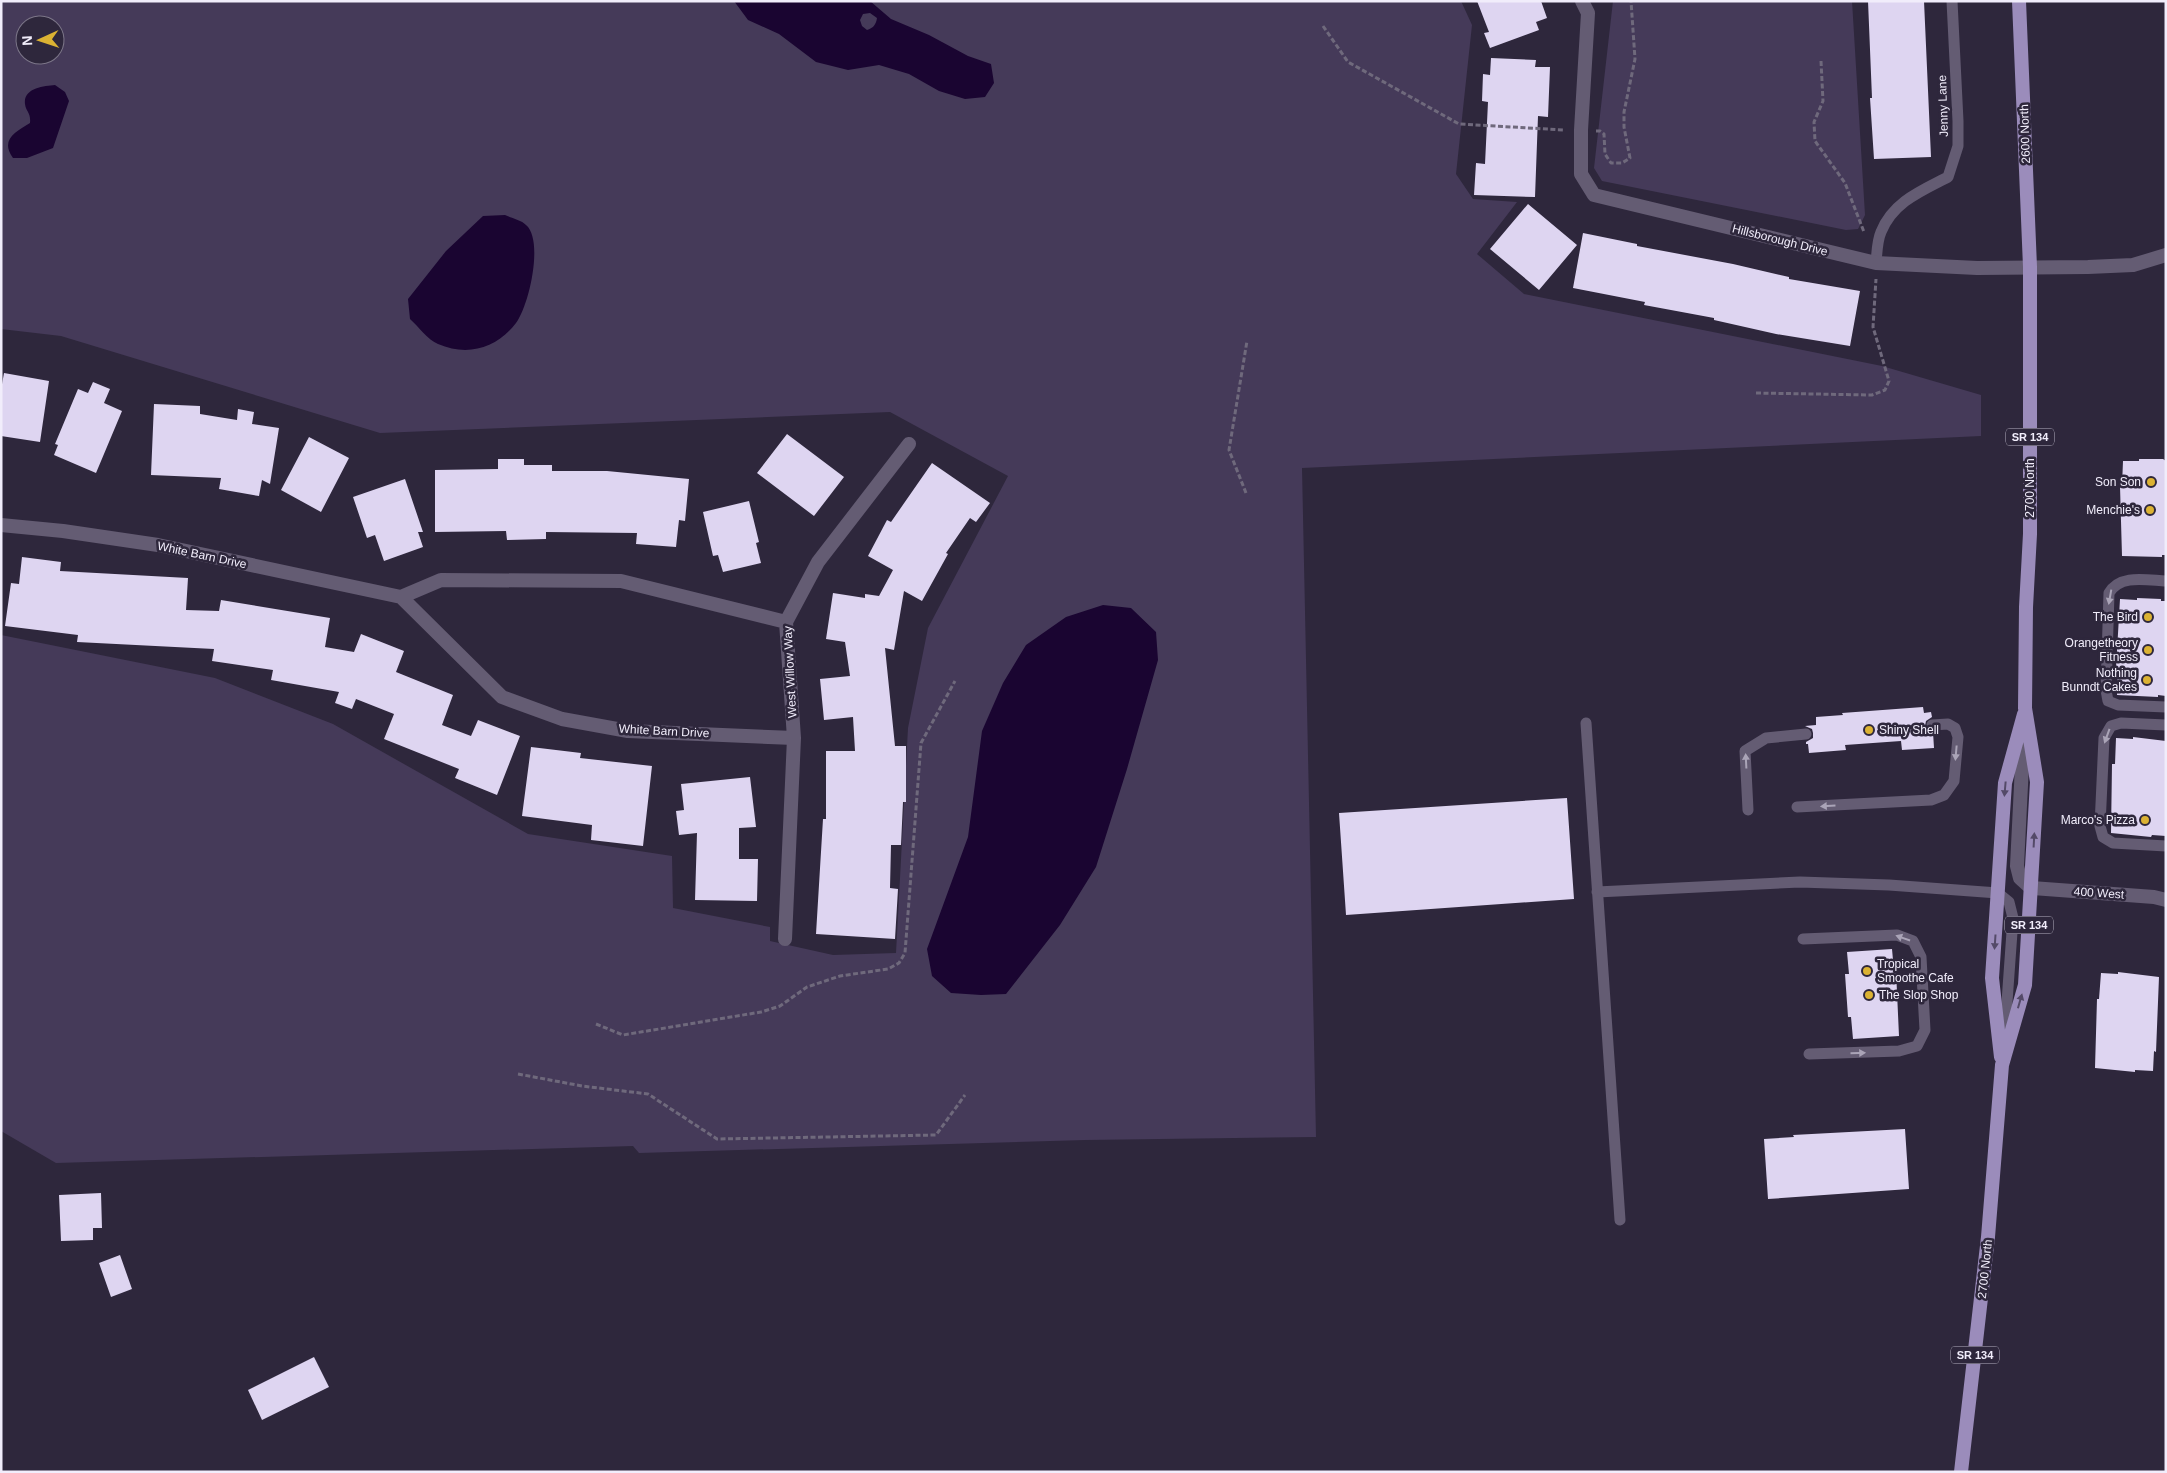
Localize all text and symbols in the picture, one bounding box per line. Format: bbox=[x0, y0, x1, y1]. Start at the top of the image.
north arrow bbox=[15, 15, 65, 65]
text: N bbox=[19, 35, 35, 46]
street label: Jenny Lane bbox=[1935, 74, 1951, 137]
street label: 2600 North bbox=[2017, 104, 2033, 164]
street label: Hillsborough Drive bbox=[1731, 221, 1830, 259]
road number: SR 134 bbox=[2006, 428, 2054, 446]
street label: 2700 North bbox=[2023, 458, 2037, 518]
place label: Son Son bbox=[2095, 475, 2141, 489]
marker: Son Son bbox=[2145, 476, 2157, 488]
place label: Menchie's bbox=[2086, 503, 2140, 517]
marker: Menchie's bbox=[2144, 504, 2156, 516]
street label: White Barn Drive bbox=[156, 539, 248, 571]
one-way arrow bbox=[2106, 589, 2114, 605]
place label: The Bird bbox=[2093, 610, 2138, 624]
marker: The Bird bbox=[2142, 611, 2154, 623]
street label: West Willow Way bbox=[781, 626, 799, 718]
place label: Orangetheory Fitness bbox=[2065, 636, 2138, 664]
marker: Orangetheory Fitness bbox=[2142, 644, 2154, 656]
place label: Nothing Bunndt Cakes bbox=[2062, 666, 2137, 694]
marker: Nothing Bunndt Cakes bbox=[2141, 674, 2153, 686]
street label: White Barn Drive bbox=[618, 722, 710, 740]
place label: Shiny Shell bbox=[1879, 723, 1939, 737]
marker: Shiny Shell bbox=[1863, 724, 1875, 736]
one-way arrow bbox=[2103, 729, 2111, 744]
one-way arrow bbox=[1952, 745, 1960, 761]
one-way arrow bbox=[1741, 753, 1749, 769]
one-way arrow bbox=[2001, 782, 2009, 798]
one-way arrow bbox=[1820, 802, 1836, 810]
place label: Marco's Pizza bbox=[2061, 813, 2135, 827]
marker: Marco's Pizza bbox=[2139, 814, 2151, 826]
one-way arrow bbox=[2031, 831, 2039, 847]
street label: 400 West bbox=[2073, 884, 2125, 902]
road number: SR 134 bbox=[2005, 916, 2053, 934]
one-way arrow bbox=[1895, 934, 1910, 941]
one-way arrow bbox=[1990, 934, 1998, 950]
place label: Tropical Smoothe Cafe bbox=[1877, 957, 1954, 985]
marker: Tropical Smoothe Cafe bbox=[1861, 965, 1873, 977]
place label: The Slop Shop bbox=[1879, 988, 1959, 1002]
marker: The Slop Shop bbox=[1863, 989, 1875, 1001]
one-way arrow bbox=[2017, 994, 2025, 1009]
one-way arrow bbox=[1850, 1048, 1866, 1056]
street label: 2700 North bbox=[1975, 1239, 1995, 1299]
road number: SR 134 bbox=[1951, 1346, 1999, 1364]

